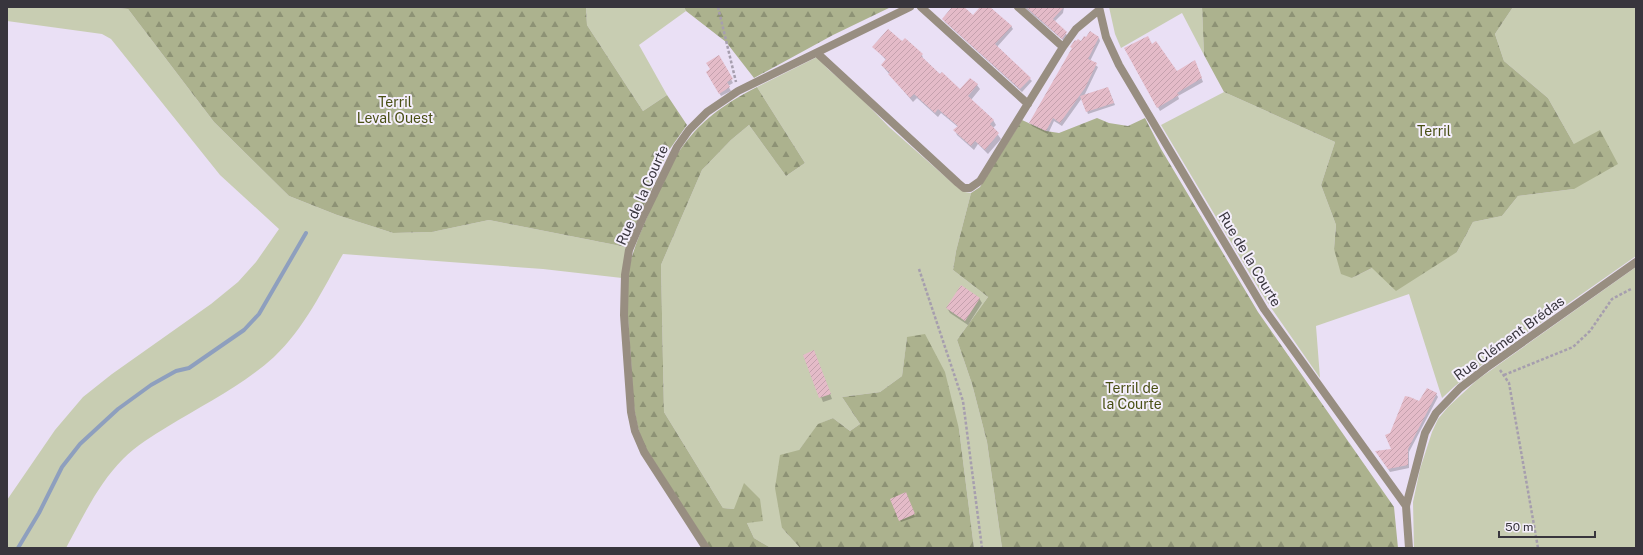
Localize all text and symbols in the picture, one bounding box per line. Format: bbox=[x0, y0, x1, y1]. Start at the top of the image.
park label: Terril Leval Ouest bbox=[357, 94, 433, 126]
park label: Terril bbox=[1417, 123, 1451, 139]
street label: Rue de la Courte bbox=[613, 143, 671, 247]
street label: Rue de la Courte bbox=[1215, 209, 1285, 309]
street label: Rue Clément Brédas bbox=[1451, 293, 1567, 383]
park label: Terril de la Courte bbox=[1102, 380, 1162, 412]
scale bar bbox=[1499, 513, 1595, 539]
text: 50 m bbox=[1505, 520, 1533, 534]

